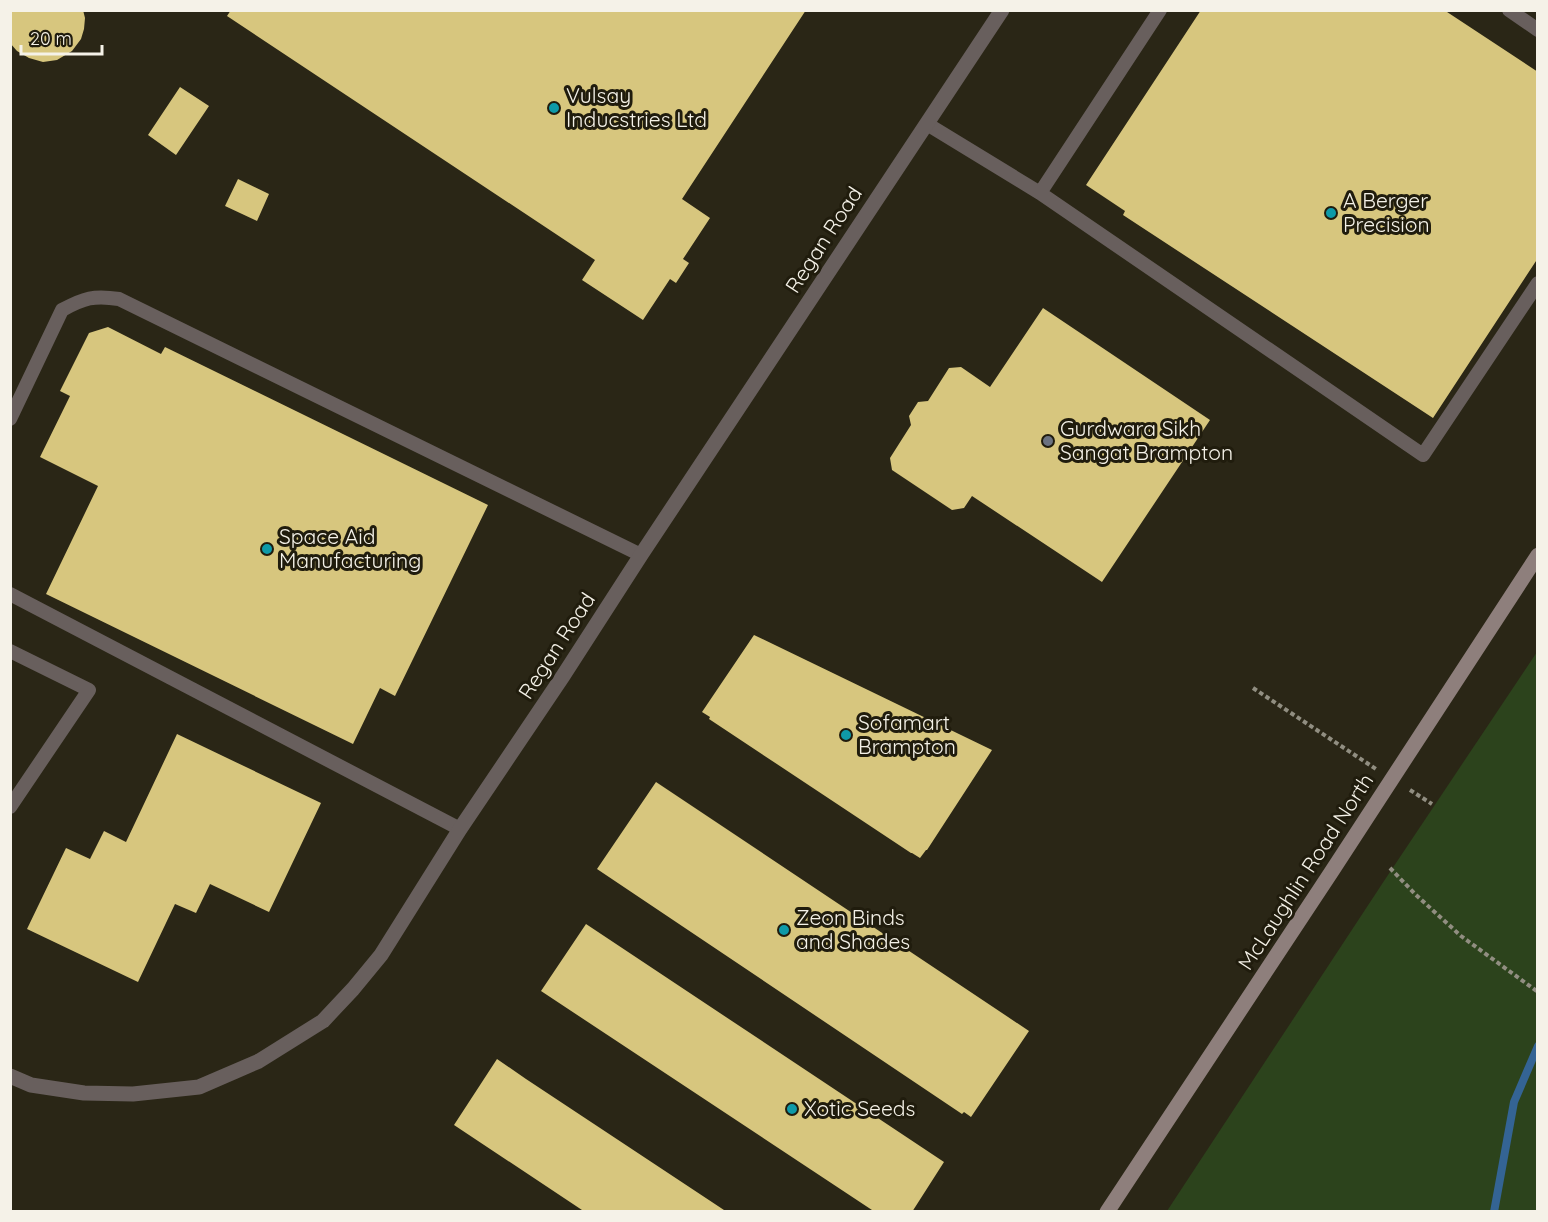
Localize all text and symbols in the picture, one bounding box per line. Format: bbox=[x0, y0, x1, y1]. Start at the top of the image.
scale bar bbox=[21, 18, 102, 56]
text: 20 m bbox=[30, 27, 72, 50]
place label: Vulsay Inducstries Ltd bbox=[566, 82, 707, 132]
marker: Vulsay Inducstries Ltd bbox=[547, 101, 561, 115]
street label: Regan Road bbox=[779, 181, 867, 297]
place label: A Berger Precision bbox=[1343, 187, 1430, 237]
marker: A Berger Precision bbox=[1324, 206, 1338, 220]
place label: Gurdwara Sikh Sangat Brampton bbox=[1060, 415, 1233, 465]
marker: Gurdwara Sikh Sangat Brampton bbox=[1041, 434, 1055, 448]
place label: Space Aid Manufacturing bbox=[279, 523, 421, 573]
marker: Space Aid Manufacturing bbox=[260, 542, 274, 556]
street label: Regan Road bbox=[512, 587, 600, 703]
place label: Sofamart Brampton bbox=[858, 709, 956, 759]
marker: Sofamart Brampton bbox=[839, 728, 853, 742]
street label: McLaughlin Road North bbox=[1232, 768, 1378, 974]
place label: Zeon Binds and Shades bbox=[796, 904, 910, 954]
marker: Zeon Binds and Shades bbox=[777, 923, 791, 937]
place label: Xotic Seeds bbox=[804, 1095, 915, 1121]
marker: Xotic Seeds bbox=[785, 1102, 799, 1116]

